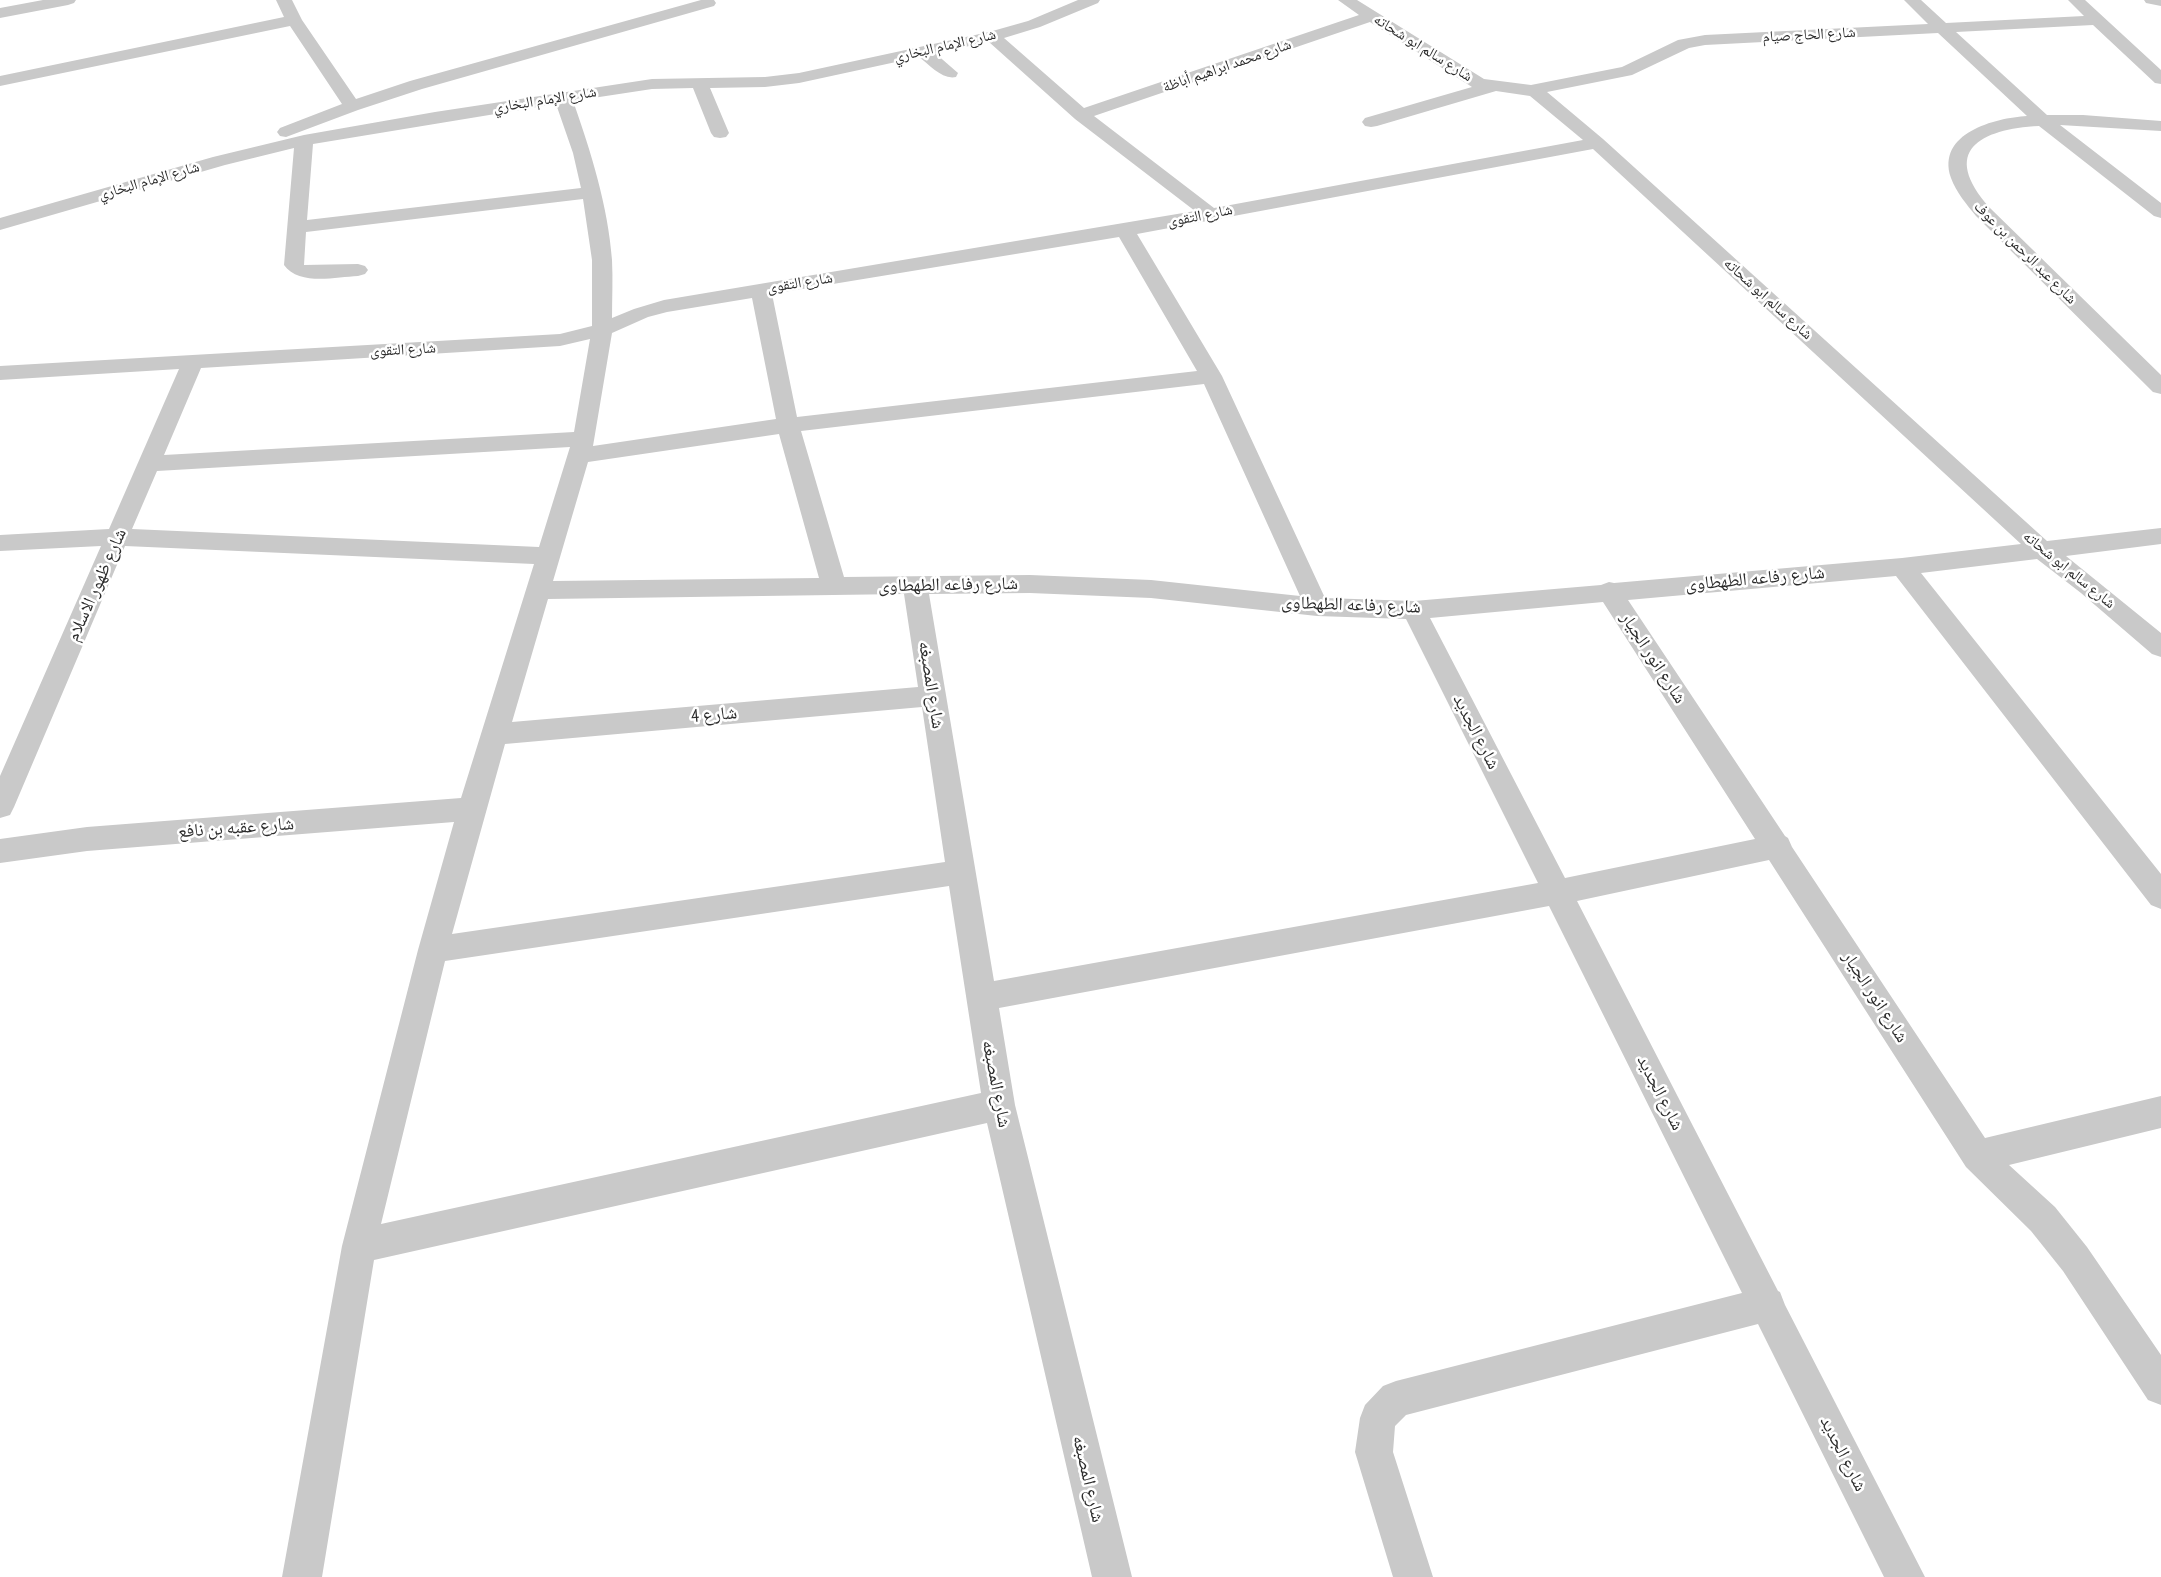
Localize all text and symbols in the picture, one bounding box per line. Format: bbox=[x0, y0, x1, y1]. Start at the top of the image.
street label: شارع سالم ابو شحاته bbox=[1370, 10, 1476, 86]
street label: شارع الحاج صيام bbox=[1762, 24, 1856, 46]
street label: شارع الإمام البخاري bbox=[892, 26, 998, 66]
street label: شارع محمد ابراهيم أباظة bbox=[1160, 36, 1294, 96]
street label: شارع الإمام البخاري bbox=[492, 83, 598, 117]
street label: شارع الإمام البخاري bbox=[96, 158, 202, 204]
street label: شارع عبد الرحمن بن عوف bbox=[1970, 198, 2080, 308]
street label: شارع التقوى bbox=[1166, 201, 1234, 231]
street label: شارع سالم ابو شحاته bbox=[1720, 254, 1816, 344]
street label: شارع التقوى bbox=[766, 269, 834, 297]
street label: شارع التقوى bbox=[370, 339, 436, 361]
street label: شارع ظهور الاسلام bbox=[62, 525, 132, 645]
street label: شارع سالم ابو شحاته bbox=[2019, 527, 2119, 613]
street label: شارع رفاعه الطهطاوى bbox=[1684, 562, 1826, 596]
street label: شارع رفاعه الطهطاوى bbox=[878, 573, 1018, 597]
street label: شارع رفاعه الطهطاوى bbox=[1281, 592, 1421, 618]
street label: شارع انور الجيار bbox=[1615, 608, 1691, 708]
street label: شارع المصبغه bbox=[913, 640, 949, 730]
street label: شارع الجديد bbox=[1448, 691, 1504, 773]
street label: شارع 4 bbox=[690, 702, 738, 728]
street label: شارع عقبه بن نافع bbox=[177, 813, 295, 843]
street label: شارع انور الجيار bbox=[1837, 947, 1913, 1047]
street label: شارع المصبغه bbox=[977, 1039, 1015, 1129]
street label: شارع الجديد bbox=[1632, 1052, 1688, 1134]
street label: شارع الجديد bbox=[1815, 1413, 1871, 1495]
street label: شارع المصبغه bbox=[1068, 1433, 1108, 1525]

